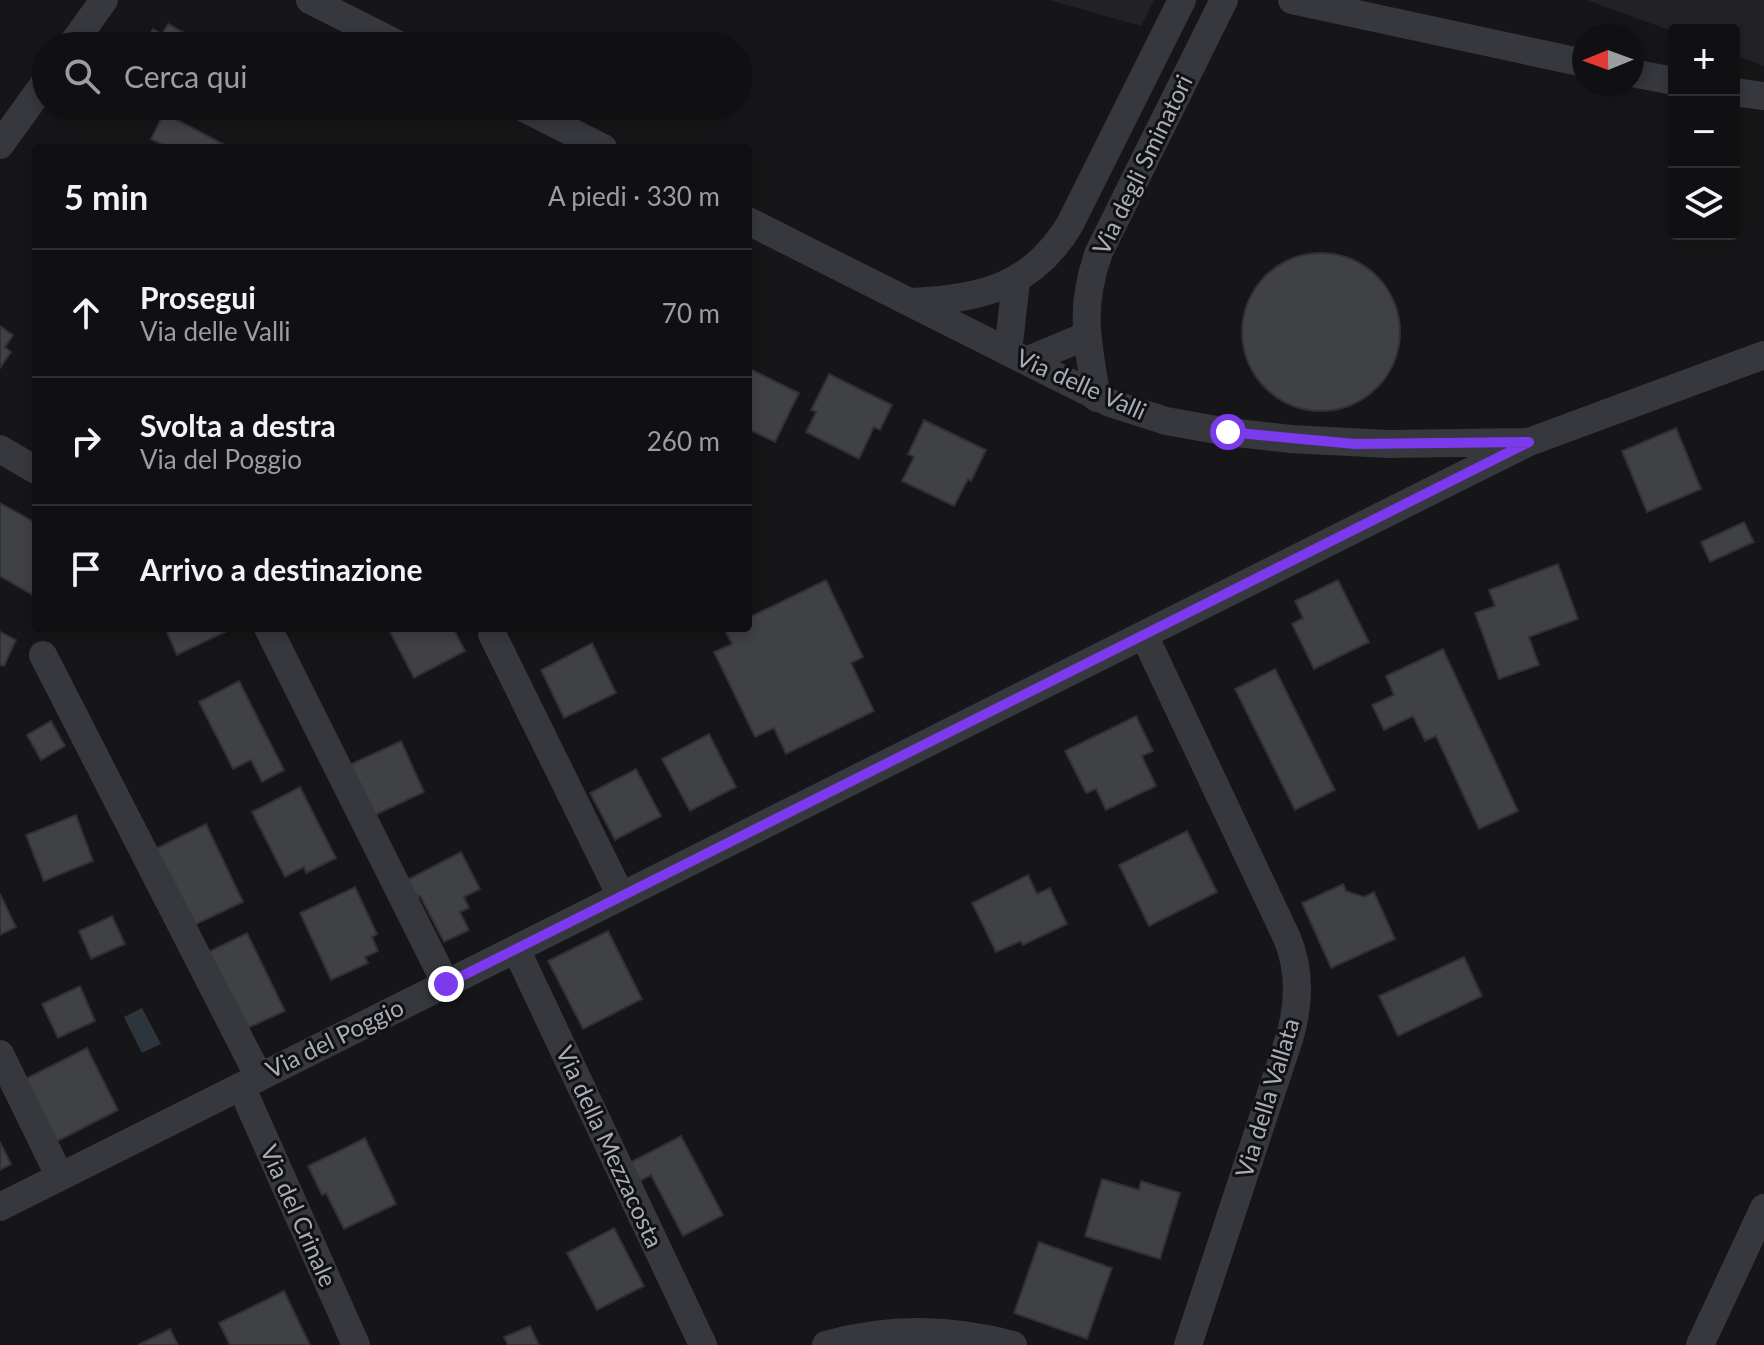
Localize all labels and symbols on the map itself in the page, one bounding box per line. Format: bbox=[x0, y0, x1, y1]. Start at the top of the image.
north arrow bbox=[1572, 24, 1644, 96]
street label: Via degli Sminatori bbox=[1086, 70, 1198, 259]
street label: Via delle Valli bbox=[1012, 342, 1151, 425]
route start bbox=[1210, 414, 1246, 450]
route end bbox=[428, 966, 464, 1002]
street label: Via del Poggio bbox=[261, 992, 408, 1083]
street label: Via della Vallata bbox=[1229, 1015, 1305, 1181]
street label: Via della Mezzacosta bbox=[551, 1041, 670, 1252]
street label: Via del Crinale bbox=[255, 1140, 344, 1291]

